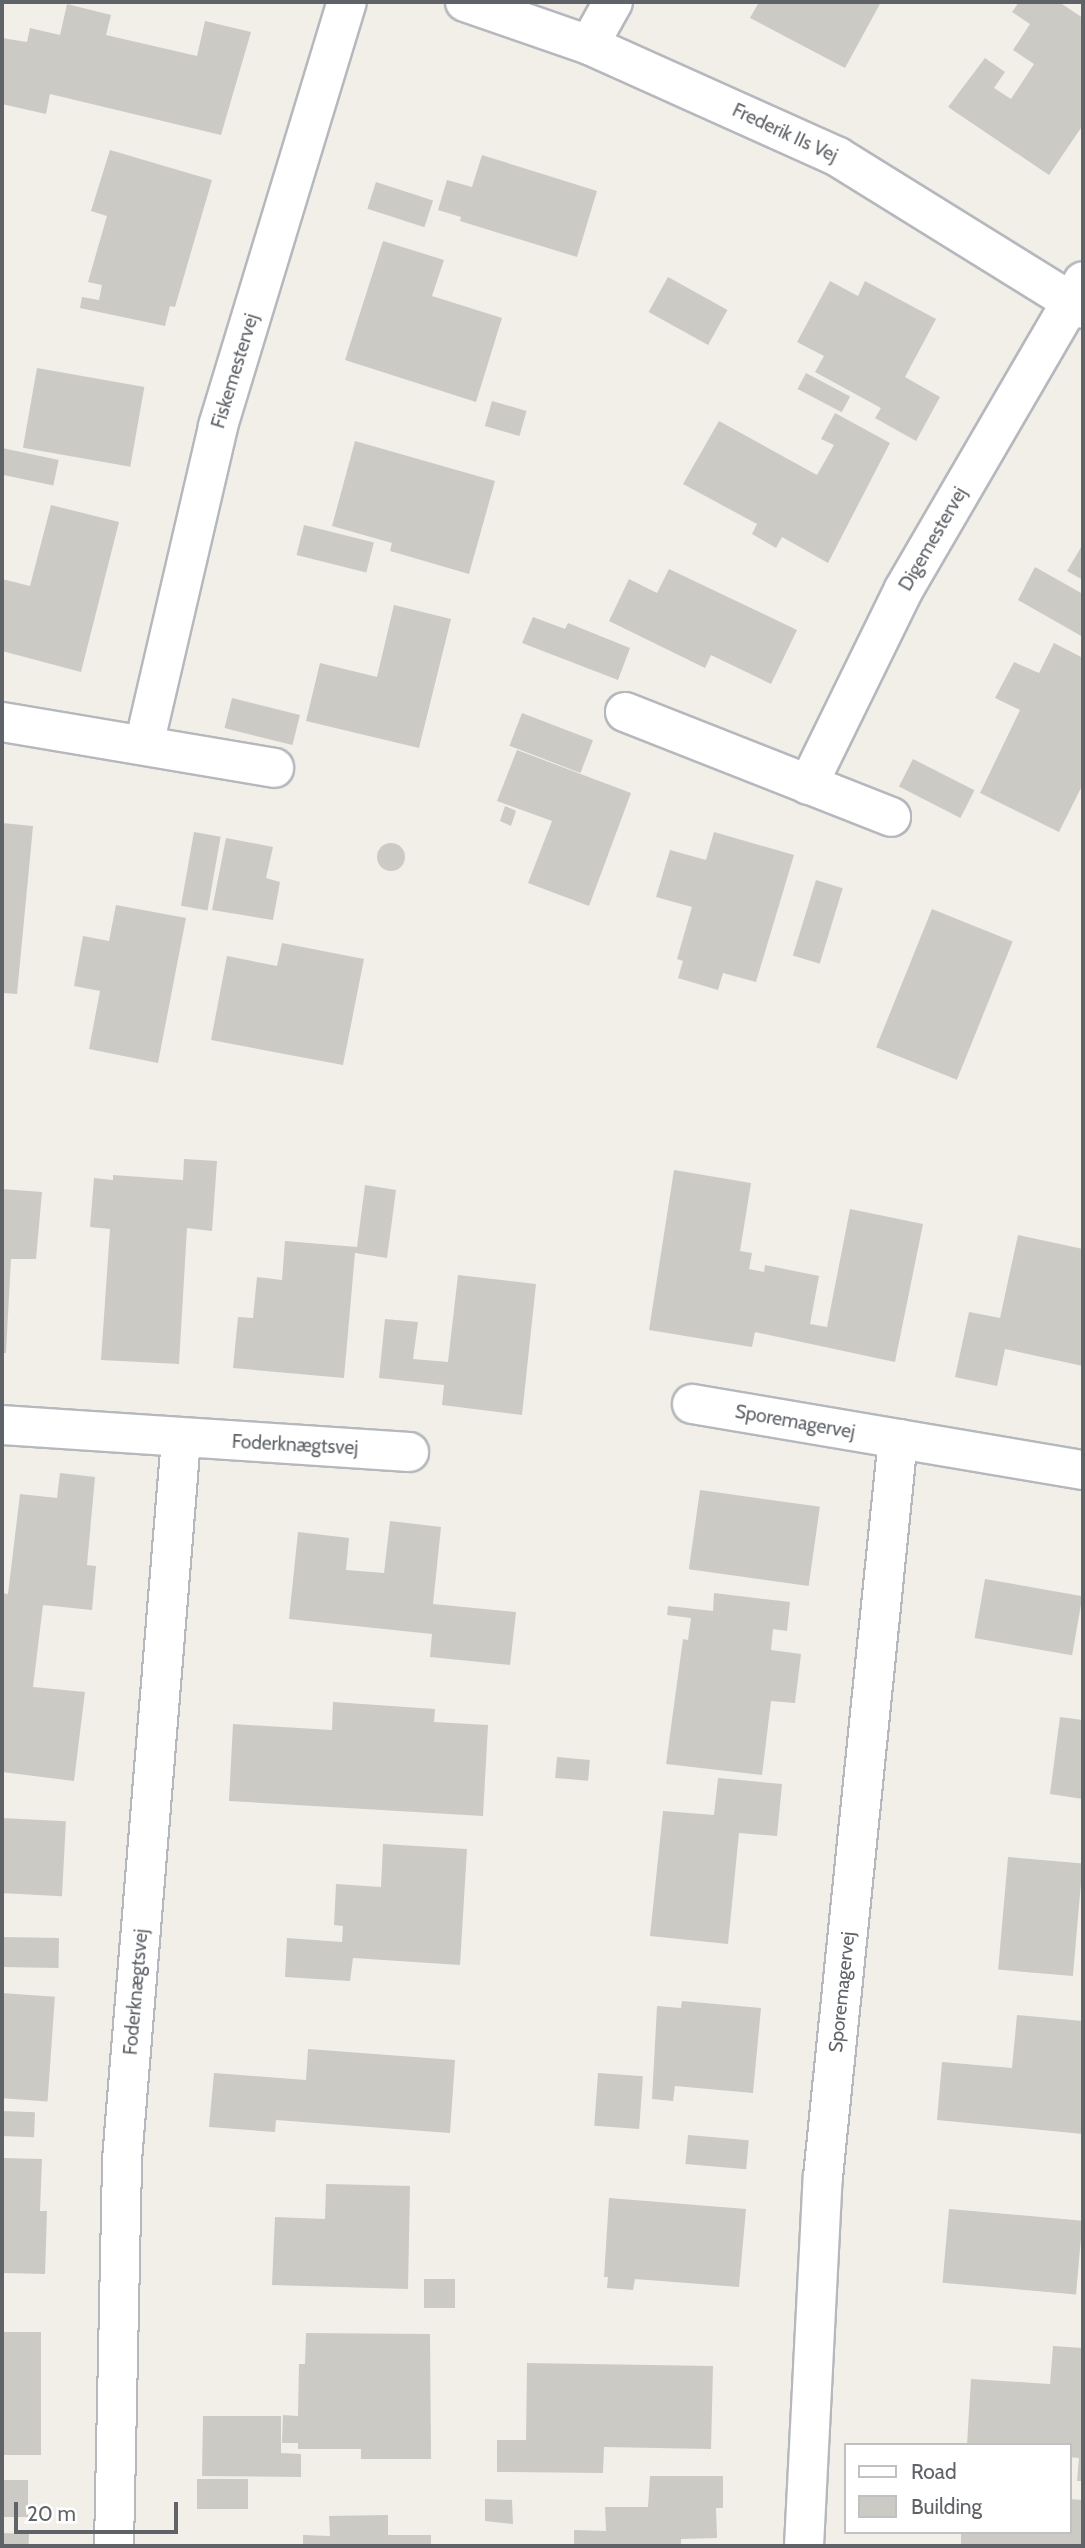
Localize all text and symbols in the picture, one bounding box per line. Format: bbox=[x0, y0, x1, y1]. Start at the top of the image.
street label: Frederik IIs Vej bbox=[729, 99, 841, 167]
street label: Fiskemestervej bbox=[207, 311, 263, 431]
street label: Digemestervej bbox=[894, 483, 972, 595]
street label: Sporemagervej bbox=[733, 1400, 857, 1444]
street label: Foderknægtsvej bbox=[231, 1430, 359, 1460]
street label: Foderknægtsvej bbox=[119, 1928, 153, 2056]
street label: Sporemagervej bbox=[824, 1930, 860, 2054]
legend bbox=[844, 2443, 1071, 2534]
text: Road bbox=[911, 2459, 957, 2484]
scale bar bbox=[18, 2488, 182, 2532]
text: Building bbox=[911, 2494, 982, 2519]
text: 20 m bbox=[27, 2501, 76, 2526]

